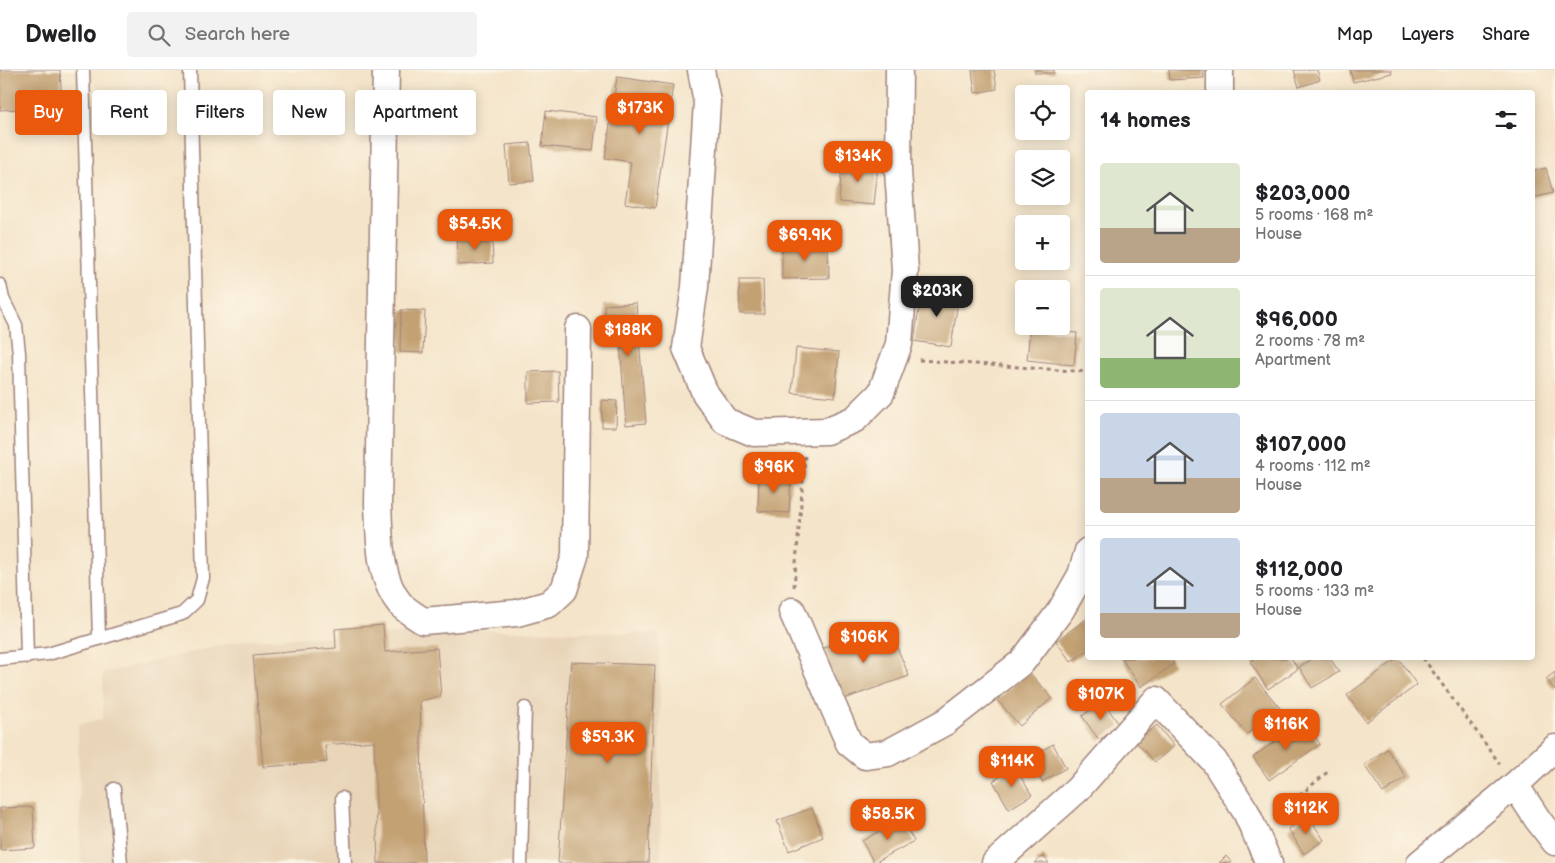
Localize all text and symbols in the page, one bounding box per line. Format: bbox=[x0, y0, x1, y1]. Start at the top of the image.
search box bbox=[127, 12, 477, 57]
text: Dwello bbox=[25, 20, 97, 49]
icon: search bbox=[145, 21, 173, 49]
text: Search here bbox=[185, 23, 290, 46]
text: Map bbox=[1337, 24, 1373, 45]
text: Layers bbox=[1401, 24, 1454, 45]
text: Share bbox=[1482, 24, 1530, 45]
map controls bbox=[1015, 85, 1070, 335]
button: locate bbox=[1015, 85, 1070, 140]
chip: Buy bbox=[15, 90, 82, 135]
chip: Rent bbox=[92, 90, 167, 135]
chip: Filters bbox=[177, 90, 263, 135]
chip: New bbox=[273, 90, 345, 135]
chip: Apartment bbox=[355, 90, 476, 135]
pin: $173K bbox=[605, 92, 675, 135]
text: $173K bbox=[617, 99, 663, 118]
icon: filters bbox=[1492, 106, 1520, 134]
text: 14 homes bbox=[1100, 108, 1191, 133]
pin: $134K bbox=[823, 140, 893, 183]
text: $134K bbox=[835, 147, 881, 166]
button: layers bbox=[1015, 150, 1070, 205]
text: $203,000 bbox=[1255, 181, 1350, 206]
icon: home bbox=[1140, 183, 1200, 243]
text: 5 rooms · 168 m² bbox=[1255, 206, 1373, 225]
pin: $54.5K bbox=[434, 208, 516, 251]
text: $54.5K bbox=[449, 215, 501, 234]
button: + bbox=[1015, 215, 1070, 270]
pin: $69.9K bbox=[764, 220, 846, 262]
text: House bbox=[1255, 225, 1302, 244]
text: $69.9K bbox=[778, 226, 832, 245]
pin: $203K bbox=[902, 276, 972, 318]
button: − bbox=[1015, 280, 1070, 335]
text: $203K bbox=[912, 282, 962, 301]
text: $96,000 bbox=[1255, 307, 1338, 332]
icon: home bbox=[1140, 308, 1200, 368]
pin: $188K bbox=[593, 314, 663, 357]
text: $188K bbox=[604, 321, 652, 340]
text: 2 rooms · 78 m² bbox=[1255, 332, 1365, 351]
text: Apartment bbox=[1255, 351, 1331, 370]
text: $107,000 bbox=[1255, 432, 1346, 457]
icon: home bbox=[1140, 433, 1200, 493]
pin: $96K bbox=[744, 452, 804, 494]
text: 4 rooms · 112 m² bbox=[1255, 457, 1371, 476]
text: $96K bbox=[754, 458, 794, 477]
text: House bbox=[1255, 476, 1302, 495]
text: $112,000 bbox=[1255, 557, 1343, 582]
icon: home bbox=[1140, 558, 1200, 618]
text: 5 rooms · 133 m² bbox=[1255, 582, 1374, 601]
text: House bbox=[1255, 601, 1302, 620]
pin: $106K bbox=[829, 622, 899, 664]
text: $106K bbox=[840, 628, 888, 647]
pin: $107K bbox=[1066, 678, 1136, 721]
text: $107K bbox=[1078, 685, 1124, 704]
pin: $116K bbox=[1251, 708, 1321, 751]
text: $116K bbox=[1264, 715, 1308, 734]
pin: $59.3K bbox=[567, 722, 649, 764]
text: $59.3K bbox=[582, 728, 634, 747]
pin: $114K bbox=[977, 746, 1047, 788]
text: $114K bbox=[990, 752, 1034, 771]
pin: $112K bbox=[1271, 792, 1341, 835]
pin: $58.5K bbox=[847, 798, 929, 841]
text: $112K bbox=[1284, 799, 1328, 818]
text: $58.5K bbox=[861, 805, 915, 824]

